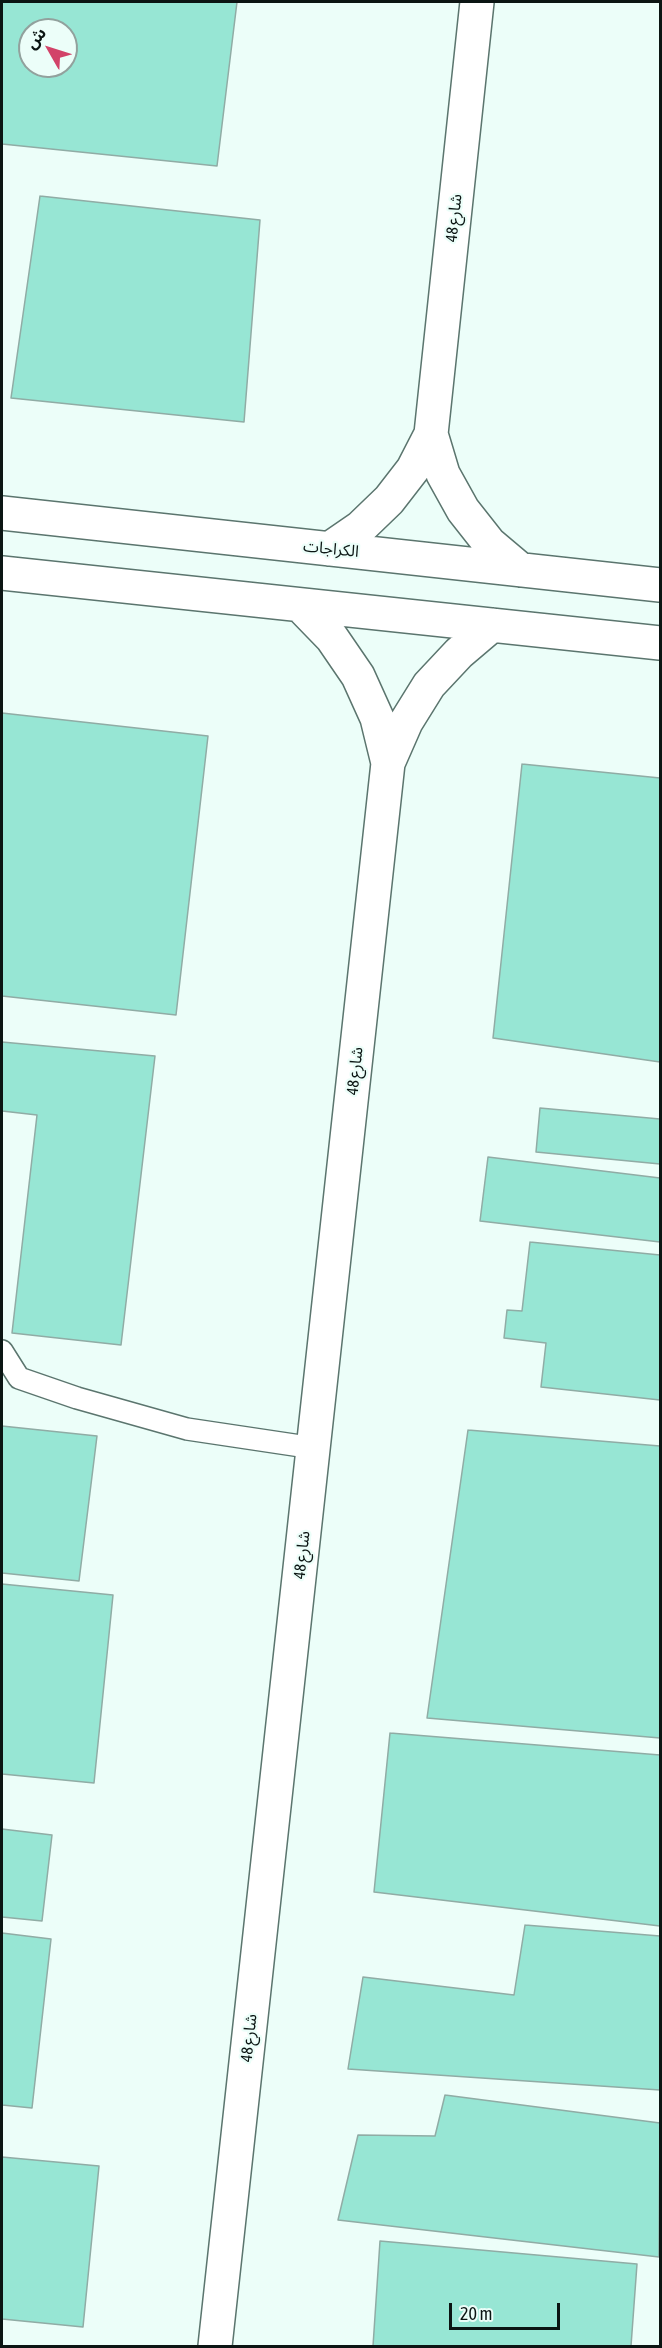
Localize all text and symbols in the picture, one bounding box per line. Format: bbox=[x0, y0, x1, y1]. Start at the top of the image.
north arrow bbox=[18, 18, 78, 78]
text: ش bbox=[22, 24, 49, 52]
street label: شارع 48 bbox=[442, 193, 466, 243]
street label: الكراجات bbox=[302, 537, 360, 561]
street label: شارع 48 bbox=[343, 1046, 367, 1096]
street label: شارع 48 bbox=[290, 1530, 314, 1580]
street label: شارع 48 bbox=[237, 2013, 261, 2063]
scale bar bbox=[452, 2291, 563, 2329]
text: 20 m bbox=[460, 2303, 492, 2324]

